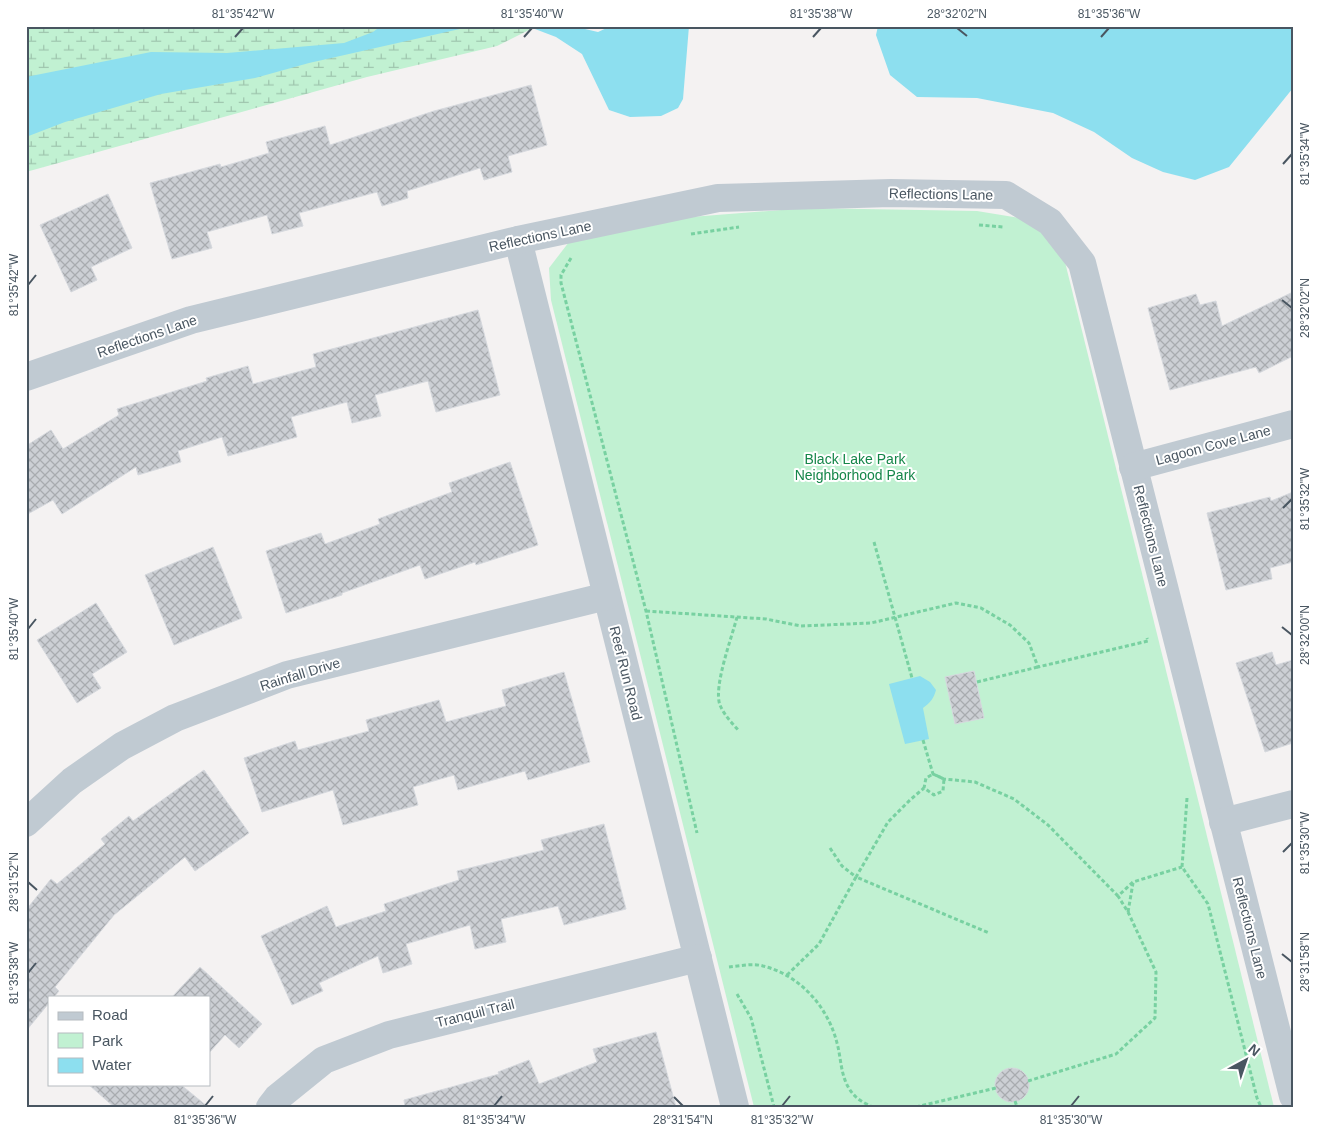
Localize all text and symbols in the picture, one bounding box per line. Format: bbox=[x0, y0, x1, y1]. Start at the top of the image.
text: 81°35'42"W bbox=[212, 7, 275, 21]
text: 81°35'40"W bbox=[501, 7, 564, 21]
text: 81°35'38"W bbox=[790, 7, 853, 21]
text: 28°32'02"N bbox=[927, 7, 987, 21]
text: 81°35'36"W bbox=[1078, 7, 1141, 21]
text: 81°35'34"W bbox=[1298, 122, 1312, 185]
street label: Reflections Lane bbox=[889, 185, 993, 203]
street label: Reflections Lane bbox=[487, 217, 593, 255]
text: 81°35'42"W bbox=[7, 253, 21, 316]
text: 28°32'02"N bbox=[1298, 278, 1312, 338]
street label: Reflections Lane bbox=[95, 311, 199, 361]
street label: Lagoon Cove Lane bbox=[1154, 422, 1272, 468]
park label: Black Lake Park Neighborhood Park bbox=[795, 451, 916, 483]
text: 81°35'32"W bbox=[1298, 467, 1312, 530]
street label: Reflections Lane bbox=[1131, 483, 1171, 589]
text: 81°35'40"W bbox=[7, 597, 21, 660]
text: 28°32'00"N bbox=[1298, 605, 1312, 665]
street label: Reef Run Road bbox=[607, 624, 645, 722]
street label: Rainfall Drive bbox=[258, 654, 342, 694]
text: 81°35'30"W bbox=[1298, 811, 1312, 874]
text: 28°31'52"N bbox=[7, 852, 21, 912]
street label: Reflections Lane bbox=[1230, 875, 1270, 981]
text: 28°31'58"N bbox=[1298, 932, 1312, 992]
text: 81°35'38"W bbox=[7, 941, 21, 1004]
legend bbox=[48, 996, 210, 1086]
street label: Tranquil Trail bbox=[434, 996, 516, 1030]
text: Road bbox=[92, 1006, 128, 1023]
text: Park bbox=[92, 1032, 123, 1049]
north arrow bbox=[1222, 1036, 1272, 1086]
text: N bbox=[1245, 1041, 1263, 1059]
text: Water bbox=[92, 1056, 131, 1073]
text: 81°35'36"W bbox=[174, 1113, 237, 1127]
text: 81°35'34"W bbox=[463, 1113, 526, 1127]
text: 28°31'54"N bbox=[653, 1113, 713, 1127]
text: 81°35'32"W bbox=[751, 1113, 814, 1127]
text: 81°35'30"W bbox=[1040, 1113, 1103, 1127]

